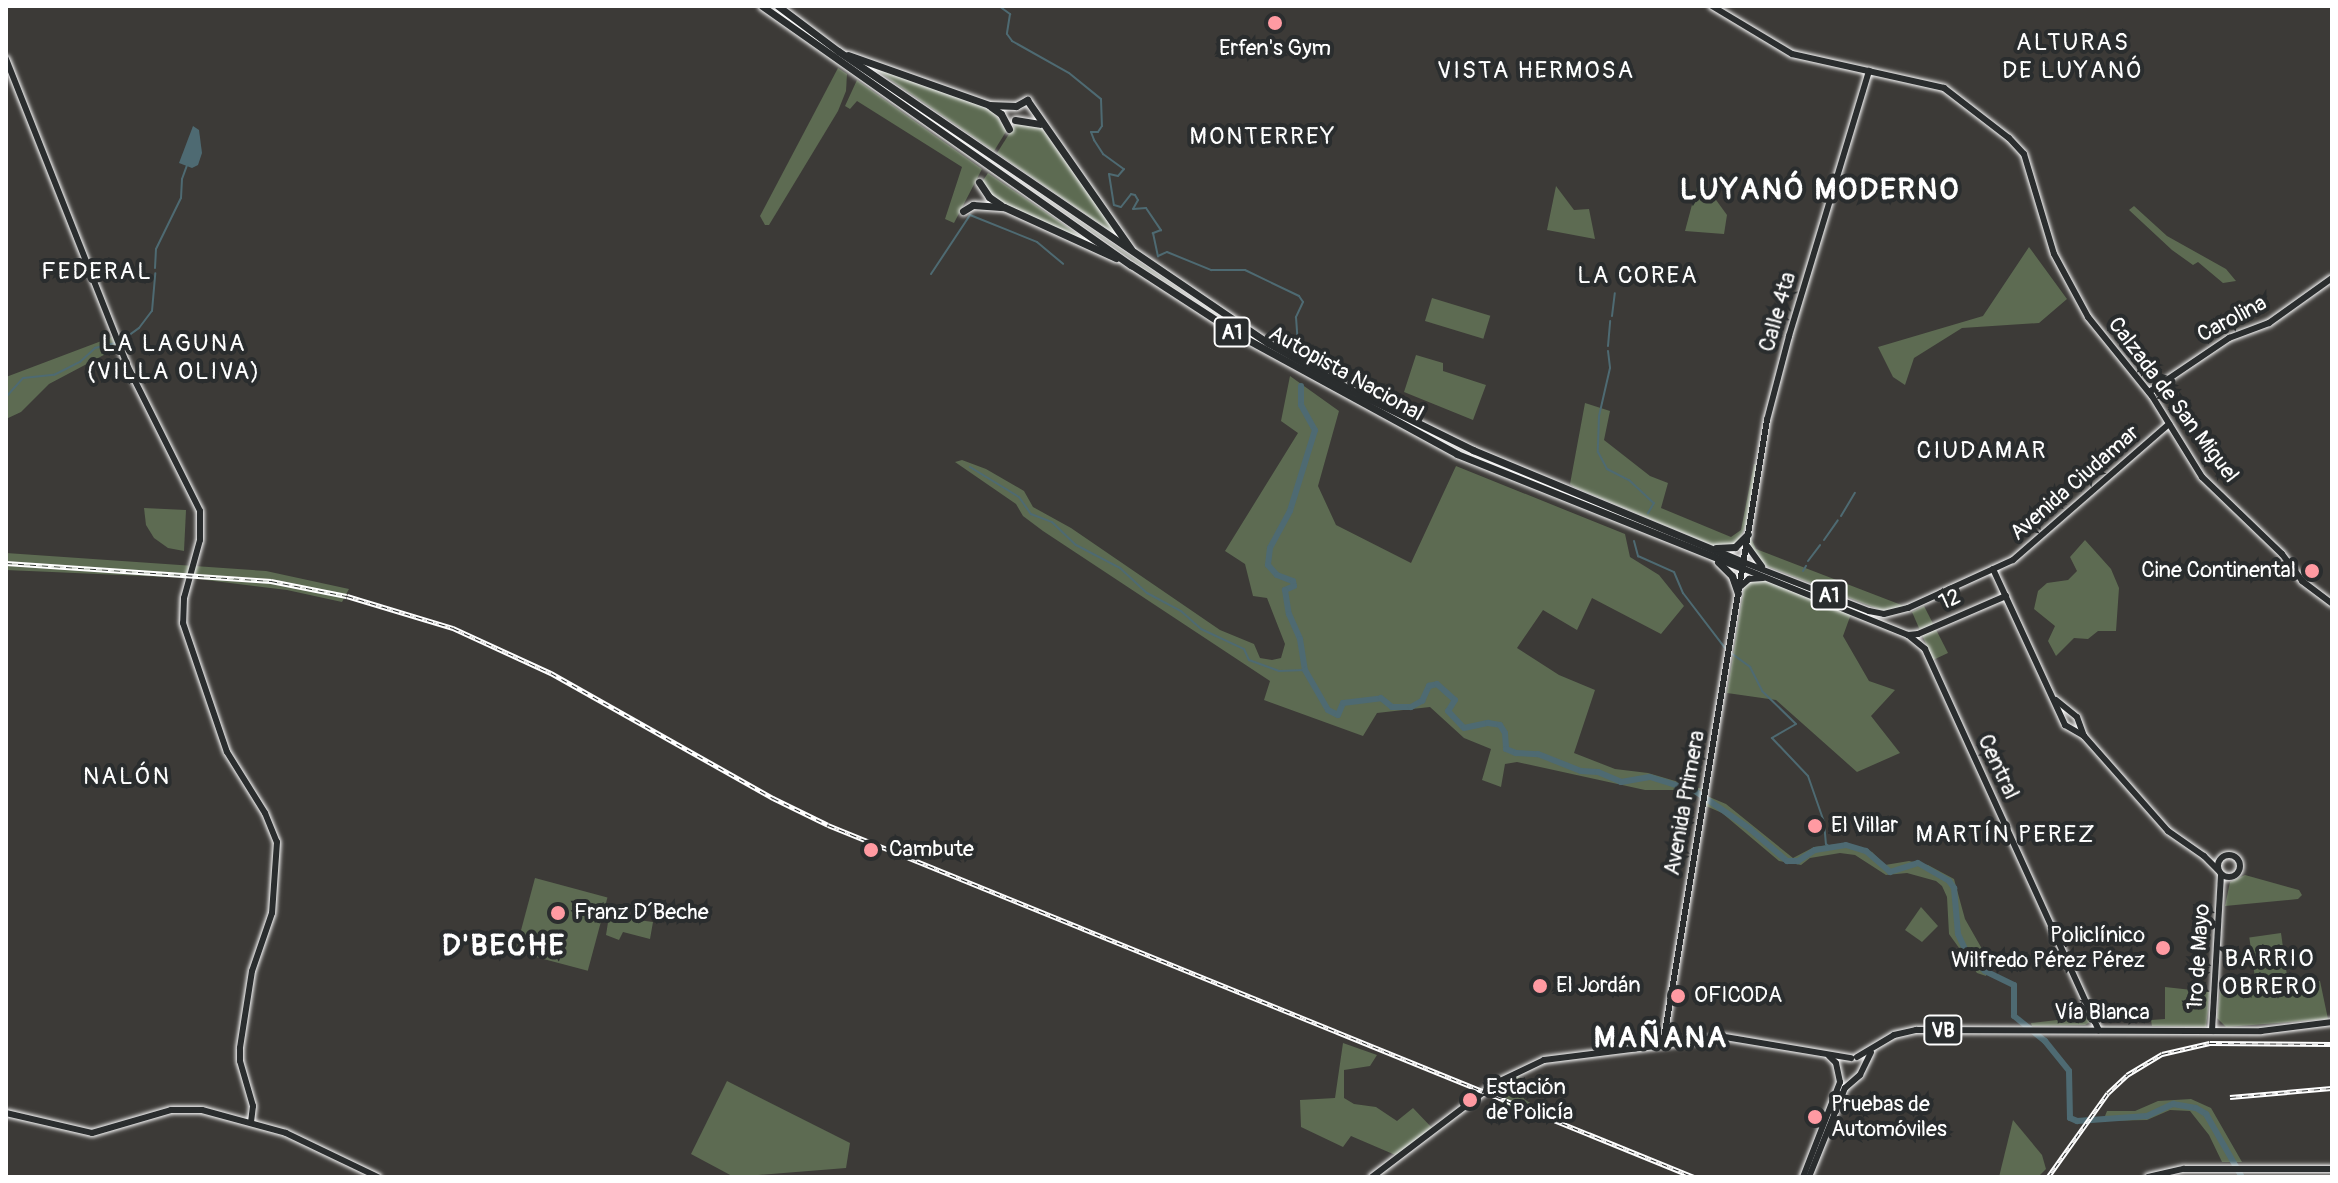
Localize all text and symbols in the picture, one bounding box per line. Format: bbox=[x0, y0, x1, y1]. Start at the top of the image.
marker: Erfen's Gym bbox=[1266, 14, 1284, 32]
district label: ALTURAS DE LUYANÓ bbox=[2002, 29, 2144, 85]
place label: Erfen's Gym bbox=[1219, 36, 1331, 62]
district label: VISTA HERMOSA bbox=[1437, 57, 1635, 85]
district label: MONTERREY bbox=[1190, 123, 1336, 151]
district label: LUYANÓ MODERNO bbox=[1680, 172, 1960, 208]
district label: FEDERAL bbox=[41, 258, 153, 286]
district label: LA COREA bbox=[1577, 262, 1699, 290]
street label: Calle 4ta bbox=[1754, 269, 1802, 355]
street label: Carolina bbox=[2193, 290, 2271, 348]
street label: Calzada de San Miguel bbox=[2102, 312, 2244, 488]
road number: A1 bbox=[1212, 316, 1252, 348]
street label: Autopista Nacional bbox=[1264, 321, 1428, 427]
district label: LA LAGUNA (VILLA OLIVA) bbox=[87, 330, 261, 386]
street label: Avenida Ciudamar bbox=[2005, 420, 2145, 546]
district label: CIUDAMAR bbox=[1917, 437, 2047, 465]
place label: Cine Continental bbox=[2141, 558, 2296, 584]
marker: Cine Continental bbox=[2303, 562, 2321, 580]
road number: A1 bbox=[1809, 579, 1849, 611]
street label: 12 bbox=[1935, 584, 1965, 616]
street label: Avenida Primera bbox=[1659, 728, 1711, 878]
street label: Central bbox=[1972, 730, 2024, 804]
district label: NALÓN bbox=[83, 763, 171, 791]
place label: El Villar bbox=[1831, 813, 1898, 839]
marker: El Villar bbox=[1806, 817, 1824, 835]
district label: MARTÍN PEREZ bbox=[1916, 821, 2096, 849]
place label: Cambute bbox=[889, 837, 974, 863]
marker: Cambute bbox=[860, 839, 882, 861]
place label: Franz D´Beche bbox=[574, 900, 709, 926]
street label: 1ro de Mayo bbox=[2182, 903, 2216, 1011]
marker: Franz D´Beche bbox=[549, 904, 567, 922]
place label: Policlínico Wilfredo Pérez Pérez bbox=[1951, 922, 2145, 974]
district label: D'BECHE bbox=[442, 928, 566, 964]
marker: Policlínico Wilfredo Pérez Pérez bbox=[2152, 937, 2174, 959]
district label: BARRIO OBRERO bbox=[2222, 945, 2318, 1001]
place label: El Jordán bbox=[1556, 973, 1641, 999]
marker: El Jordán bbox=[1531, 977, 1549, 995]
place label: OFICODA bbox=[1694, 983, 1782, 1009]
marker: OFICODA bbox=[1669, 987, 1687, 1005]
street label: Vía Blanca bbox=[2054, 1000, 2150, 1026]
road number: VB bbox=[1923, 1014, 1963, 1046]
district label: MAÑANA bbox=[1594, 1020, 1728, 1056]
place label: Estación de Policía bbox=[1486, 1074, 1573, 1126]
marker: Estación de Policía bbox=[1461, 1091, 1479, 1109]
place label: Pruebas de Automóviles bbox=[1831, 1091, 1947, 1142]
marker: Pruebas de Automóviles bbox=[1806, 1108, 1824, 1126]

